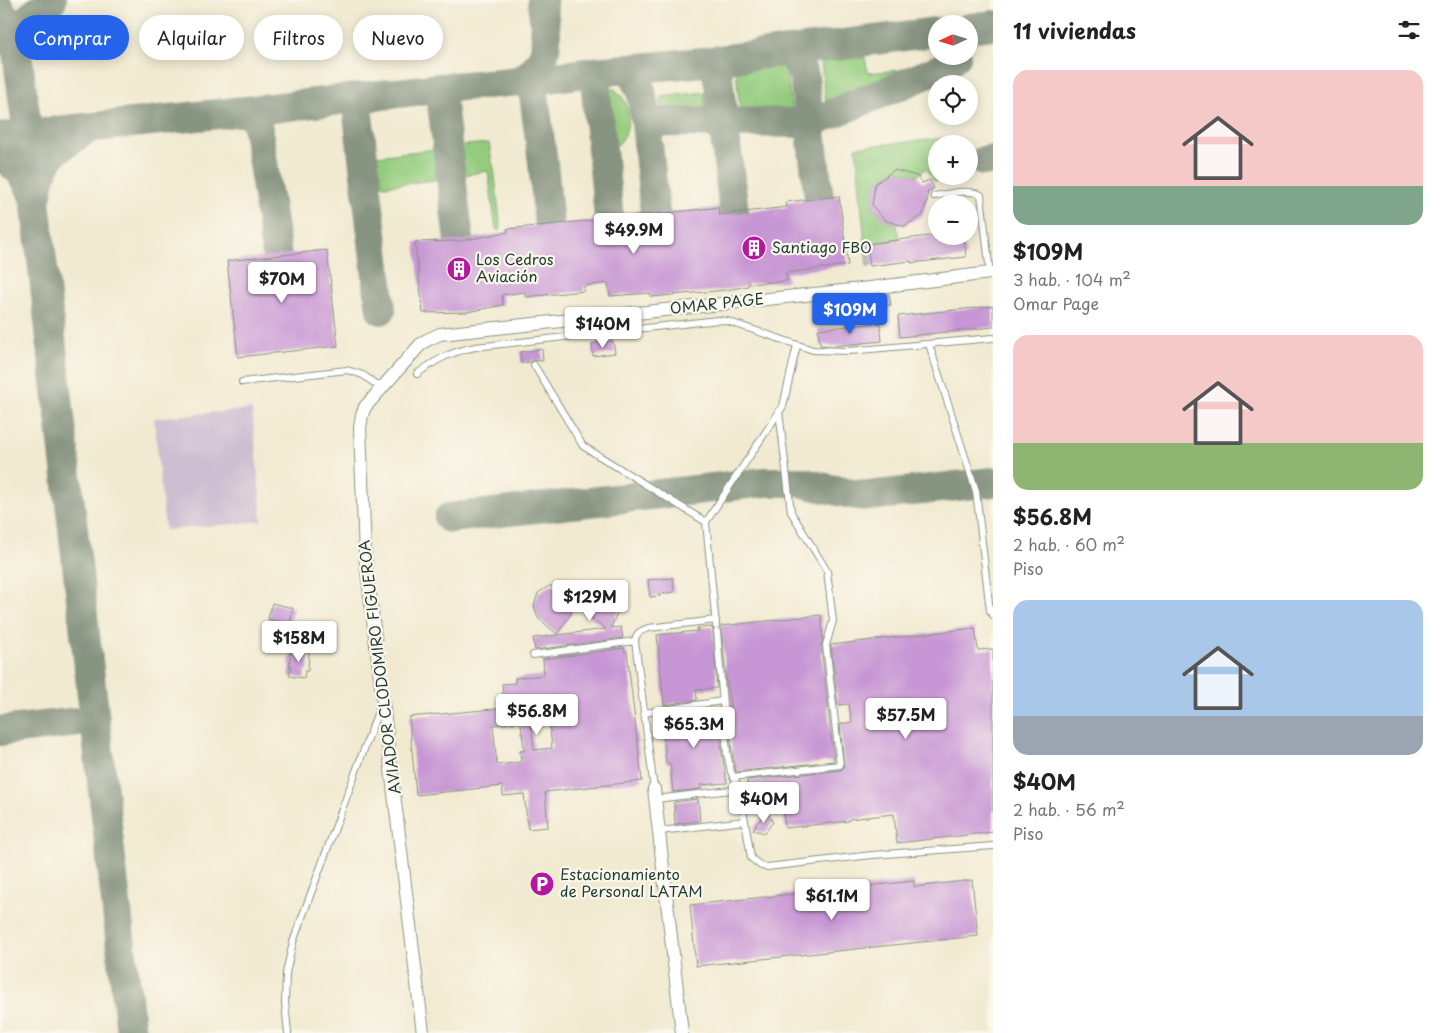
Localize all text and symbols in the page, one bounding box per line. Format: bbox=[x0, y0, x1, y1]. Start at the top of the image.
text: 11 viviendas bbox=[1013, 14, 1136, 46]
chip: Comprar bbox=[15, 15, 129, 60]
chip: Alquilar bbox=[139, 15, 244, 60]
chip: Filtros bbox=[254, 15, 343, 60]
chip: Nuevo bbox=[353, 15, 443, 60]
north arrow bbox=[928, 15, 978, 65]
map controls bbox=[928, 15, 978, 245]
icon: filters bbox=[1395, 16, 1423, 44]
button: locate bbox=[928, 75, 978, 125]
icon: home bbox=[1173, 103, 1263, 193]
button: + bbox=[928, 135, 978, 185]
button: − bbox=[928, 195, 978, 245]
pin: $49.9M bbox=[593, 212, 675, 255]
text: $49.9M bbox=[605, 217, 663, 241]
building icon: Santiago FBO bbox=[741, 235, 767, 261]
place label: Santiago FBO bbox=[772, 235, 872, 258]
text: $109M bbox=[1013, 235, 1083, 267]
place label: Los Cedros Aviación bbox=[476, 247, 554, 287]
building icon: Los Cedros Aviación bbox=[446, 256, 472, 282]
pin: $70M bbox=[252, 262, 312, 304]
text: $70M bbox=[259, 266, 305, 290]
text: 3 hab. · 104 m² bbox=[1013, 267, 1131, 291]
street label: OMAR PAGE bbox=[669, 286, 765, 319]
text: Omar Page bbox=[1013, 291, 1099, 315]
pin: $109M bbox=[815, 292, 885, 335]
text: $109M bbox=[823, 297, 877, 321]
pin: $140M bbox=[568, 306, 638, 349]
text: $140M bbox=[576, 311, 630, 335]
icon: home bbox=[1173, 368, 1263, 458]
text: $56.8M bbox=[1013, 500, 1092, 532]
text: 2 hab. · 60 m² bbox=[1013, 532, 1125, 556]
street label: AVIADOR CLODOMIRO FIGUEROA bbox=[351, 539, 406, 796]
text: Piso bbox=[1013, 556, 1043, 580]
pin: $129M bbox=[555, 580, 625, 622]
text: $129M bbox=[563, 584, 617, 608]
pin: $158M bbox=[264, 620, 334, 663]
text: $158M bbox=[273, 625, 325, 649]
icon: home bbox=[1173, 633, 1263, 723]
pin: $56.8M bbox=[496, 694, 578, 736]
text: $56.8M bbox=[507, 698, 567, 722]
pin: $57.5M bbox=[865, 698, 947, 740]
text: $57.5M bbox=[876, 702, 936, 726]
pin: $65.3M bbox=[653, 706, 735, 749]
text: $65.3M bbox=[664, 711, 724, 735]
text: $40M bbox=[1013, 765, 1076, 797]
pin: $40M bbox=[734, 782, 794, 824]
text: $40M bbox=[740, 786, 788, 810]
text: 2 hab. · 56 m² bbox=[1013, 797, 1125, 821]
text: Piso bbox=[1013, 821, 1043, 845]
place label: Estacionamiento de Personal LATAM bbox=[560, 862, 703, 902]
parking icon: Estacionamiento de Personal LATAM bbox=[529, 871, 555, 897]
pin: $61.1M bbox=[791, 878, 873, 921]
text: $61.1M bbox=[806, 883, 858, 907]

